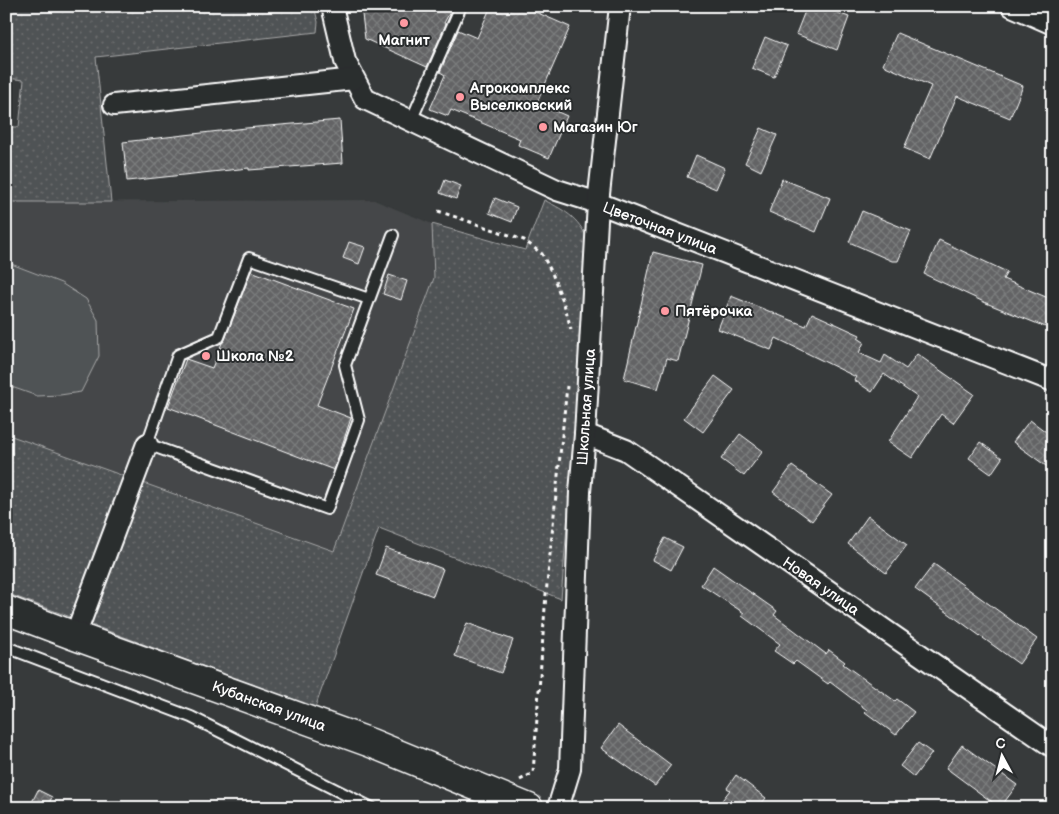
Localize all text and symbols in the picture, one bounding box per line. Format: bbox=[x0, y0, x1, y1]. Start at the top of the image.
marker: Магнит bbox=[398, 17, 410, 29]
place label: Магнит bbox=[378, 31, 431, 50]
place label: Агрокомплекс Выселковский bbox=[469, 79, 572, 115]
marker: Агрокомплекс Выселковский bbox=[454, 91, 466, 103]
place label: Магазин Юг bbox=[553, 118, 638, 137]
marker: Магазин Юг bbox=[537, 121, 549, 133]
street label: Цветочная улица bbox=[600, 198, 720, 259]
place label: Пятёрочка bbox=[675, 302, 753, 321]
marker: Пятёрочка bbox=[659, 305, 671, 317]
place label: Школа №2 bbox=[216, 347, 294, 366]
street label: Школьная улица bbox=[573, 348, 600, 466]
marker: Школа №2 bbox=[200, 350, 212, 362]
street label: Новая улица bbox=[779, 553, 863, 620]
street label: Кубанская улица bbox=[209, 677, 329, 736]
north arrow bbox=[976, 732, 1026, 782]
text: С bbox=[995, 735, 1007, 753]

